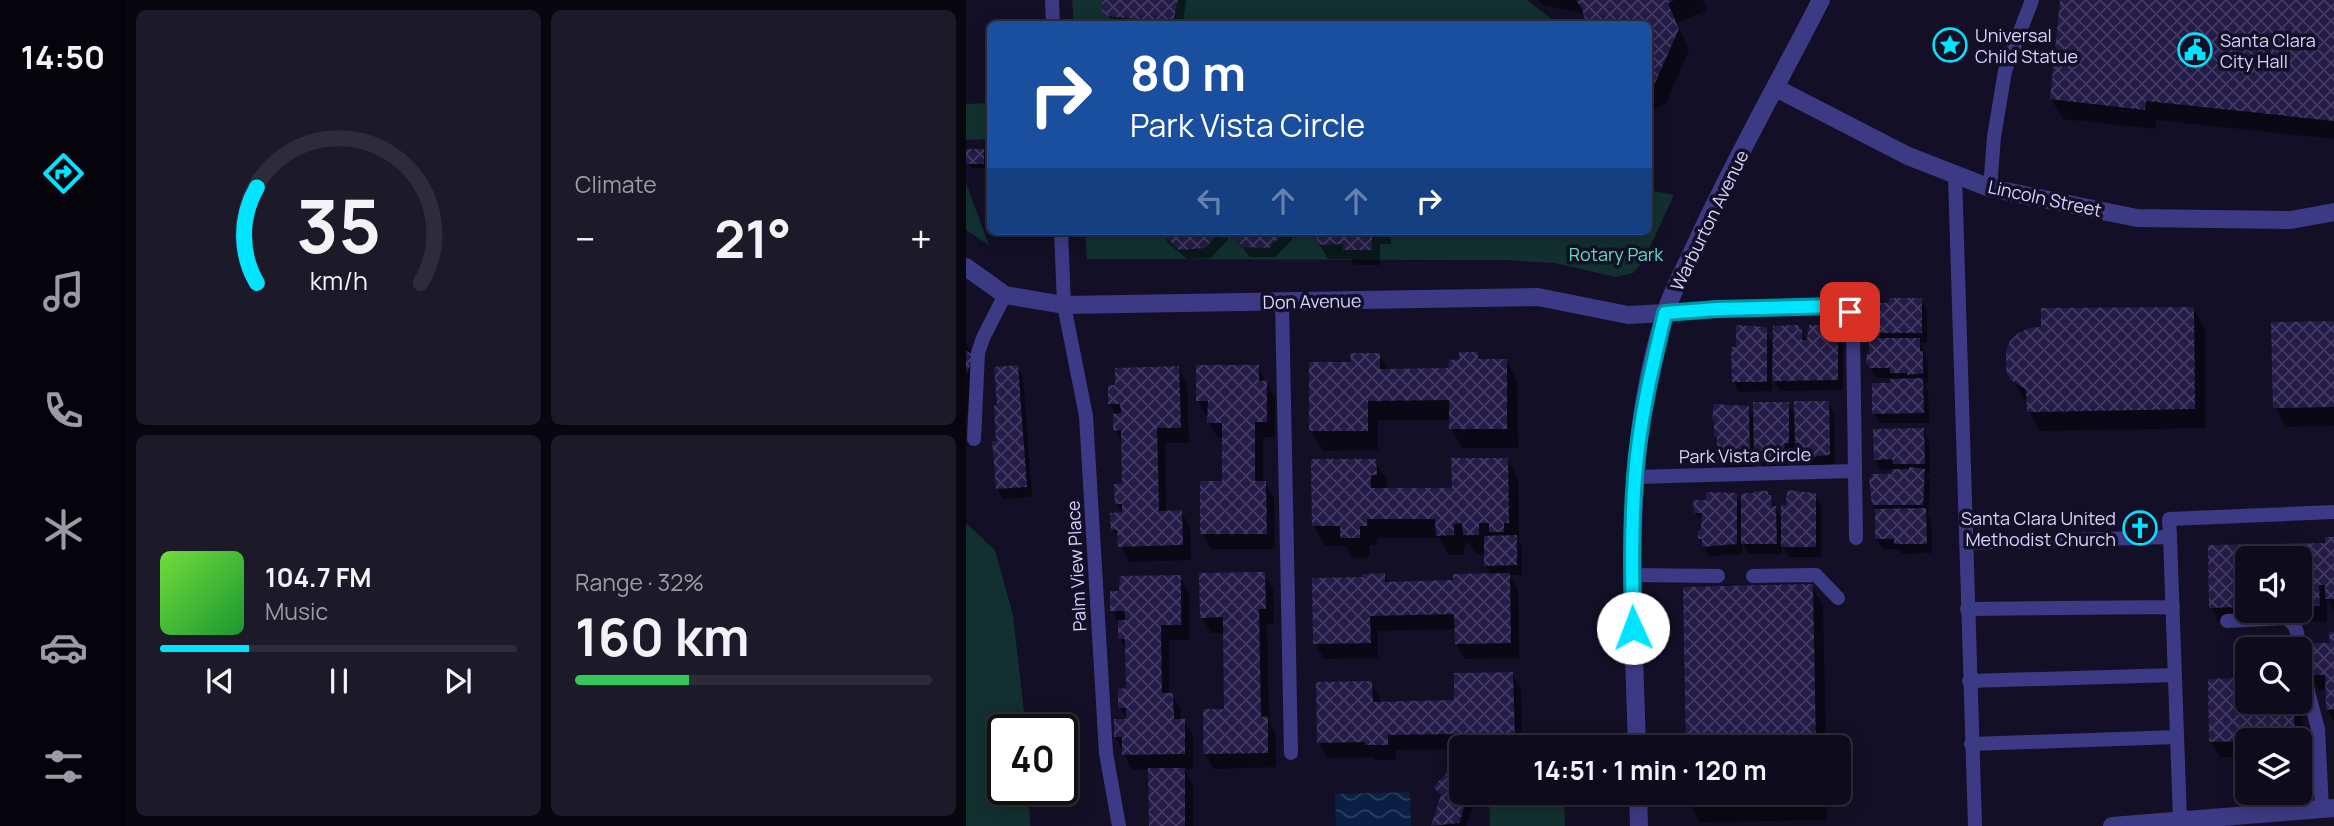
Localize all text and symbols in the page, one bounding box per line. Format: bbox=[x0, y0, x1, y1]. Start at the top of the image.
place label: Universal Child Statue bbox=[1975, 23, 2078, 68]
place icon: Universal Child Statue bbox=[1931, 26, 1969, 64]
place label: Santa Clara City Hall bbox=[2220, 28, 2316, 73]
public building icon: Santa Clara City Hall bbox=[2176, 31, 2214, 69]
text: 14:50 bbox=[21, 35, 105, 79]
text: 80 m bbox=[1130, 39, 1246, 106]
icon: right bbox=[1015, 49, 1106, 140]
text: Park Vista Circle bbox=[1130, 103, 1365, 147]
street label: Warburton Avenue bbox=[1665, 146, 1753, 294]
icon: directions bbox=[39, 149, 88, 198]
text: Climate bbox=[575, 168, 657, 200]
street label: Lincoln Street bbox=[1986, 174, 2104, 222]
text: 35 bbox=[296, 176, 381, 276]
icon: left bbox=[1191, 182, 1229, 220]
icon: ahead bbox=[1264, 182, 1302, 220]
icon: ahead bbox=[1337, 182, 1375, 220]
icon: right bbox=[1410, 182, 1448, 220]
text: 21° bbox=[714, 203, 791, 274]
text: − bbox=[575, 212, 596, 264]
text: + bbox=[910, 212, 932, 264]
park label: Rotary Park bbox=[1569, 242, 1664, 266]
text: km/h bbox=[309, 263, 368, 298]
icon: music bbox=[39, 267, 88, 316]
pin bbox=[1820, 282, 1880, 342]
street label: Don Avenue bbox=[1262, 288, 1362, 314]
icon: arrive bbox=[1831, 293, 1869, 331]
icon: phone bbox=[39, 386, 88, 435]
street label: Park Vista Circle bbox=[1679, 442, 1811, 468]
street label: Palm View Place bbox=[1061, 500, 1091, 632]
icon: climate bbox=[39, 505, 88, 554]
place label: Santa Clara United Methodist Church bbox=[1961, 506, 2116, 551]
church icon: Santa Clara United Methodist Church bbox=[2121, 509, 2159, 547]
map controls bbox=[2235, 546, 2312, 805]
button: sound bbox=[2235, 546, 2312, 623]
text: 104.7 FM bbox=[265, 559, 372, 595]
text: Range · 32% bbox=[575, 566, 704, 598]
position arrow bbox=[1596, 591, 1670, 665]
text: Music bbox=[265, 595, 328, 627]
text: 160 km bbox=[575, 601, 749, 672]
icon: car bbox=[39, 623, 88, 672]
button: search bbox=[2235, 637, 2312, 714]
icon: previous bbox=[201, 662, 239, 700]
icon: pause bbox=[320, 662, 358, 700]
icon: next bbox=[439, 662, 477, 700]
speed limit sign: 40 bbox=[987, 714, 1078, 805]
button: layers bbox=[2235, 728, 2312, 805]
icon: filters bbox=[39, 742, 88, 791]
text: 14:51 · 1 min · 120 m bbox=[1533, 752, 1767, 788]

